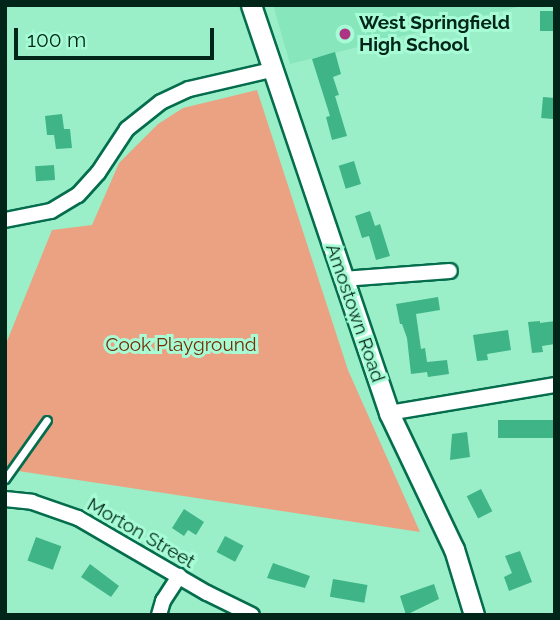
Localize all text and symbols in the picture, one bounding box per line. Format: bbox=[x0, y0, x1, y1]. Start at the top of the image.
place label: West Springfield High School bbox=[359, 12, 510, 56]
scale bar bbox=[18, 14, 217, 58]
marker: West Springfield High School bbox=[337, 26, 353, 42]
text: 100 m bbox=[27, 27, 86, 52]
street label: Amostown Road bbox=[321, 241, 389, 385]
park label: Cook Playground bbox=[105, 334, 257, 356]
street label: Morton Street bbox=[83, 493, 199, 573]

